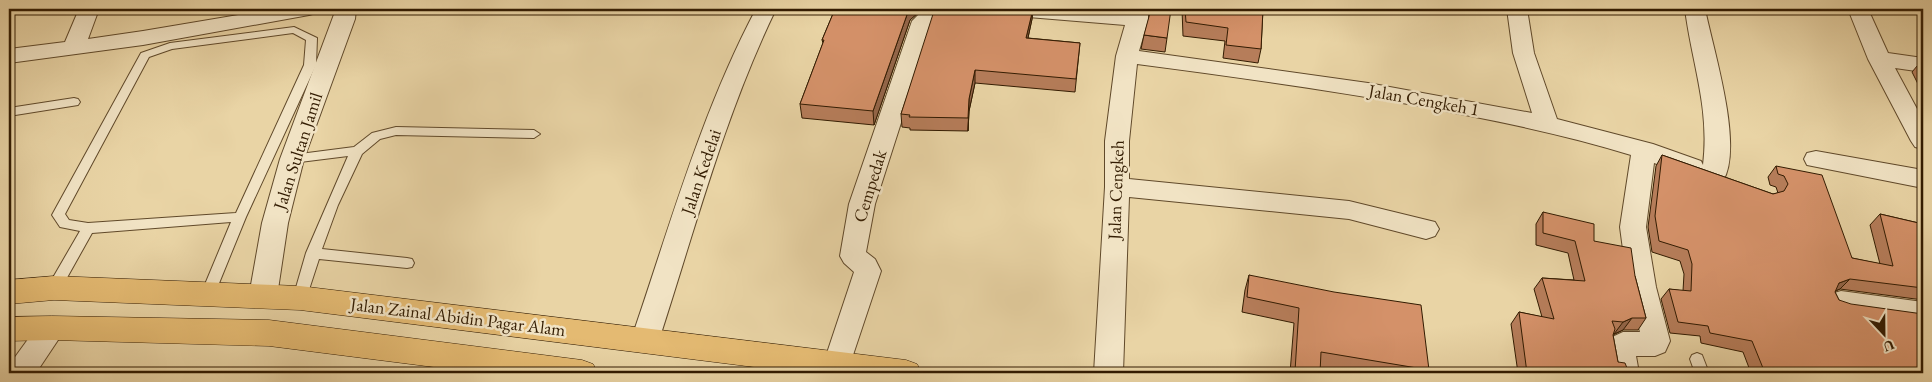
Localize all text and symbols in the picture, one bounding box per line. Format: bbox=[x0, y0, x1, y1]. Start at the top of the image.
street label: Jalan Cengkeh 1 bbox=[1365, 78, 1481, 121]
street label: Jalan Sultan Jamil bbox=[267, 89, 327, 214]
street label: Jalan Kedelai bbox=[675, 125, 726, 220]
street label: Jalan Cengkeh bbox=[1102, 140, 1129, 242]
street label: Cempedak bbox=[848, 146, 892, 225]
street label: Jalan Zainal Abidin Pagar Alam bbox=[347, 292, 567, 341]
north arrow bbox=[1860, 310, 1910, 360]
text: U bbox=[1880, 336, 1897, 357]

